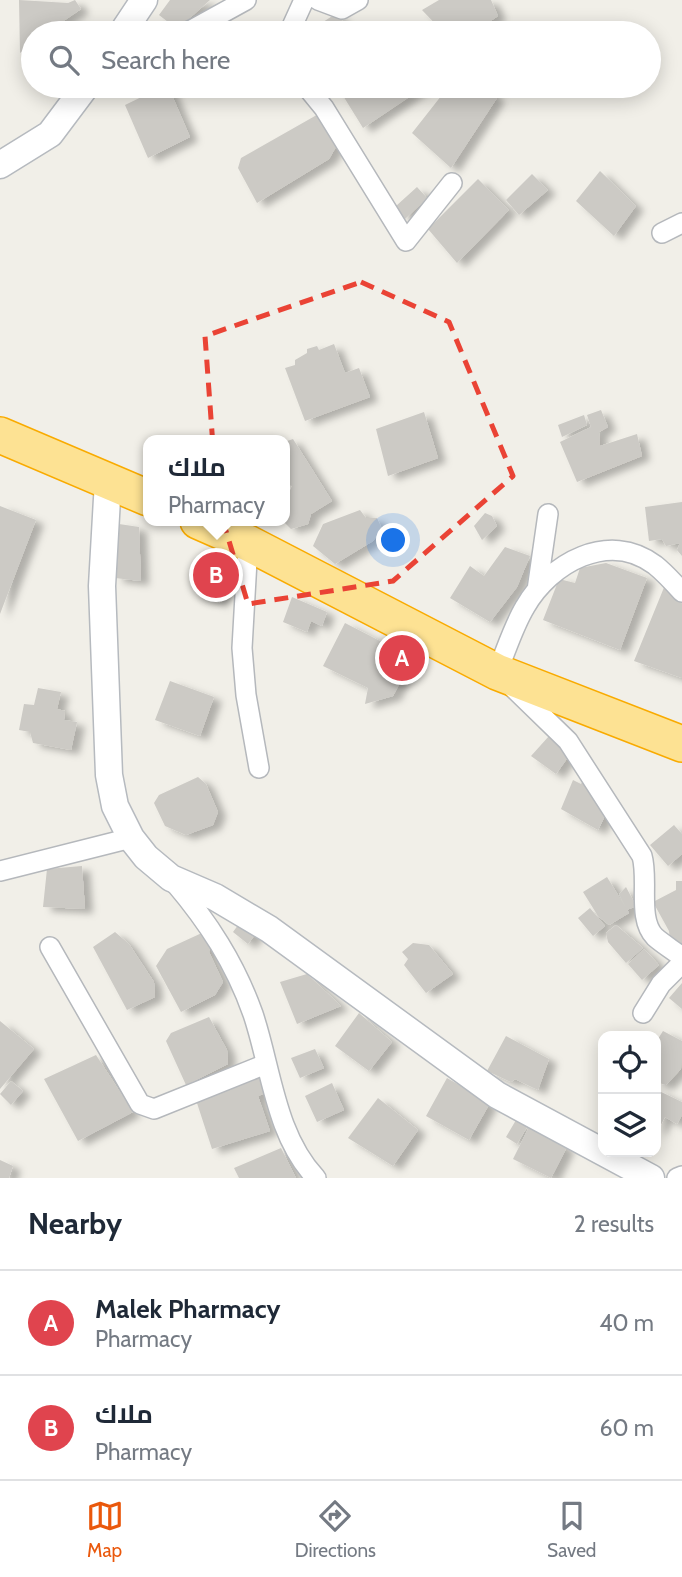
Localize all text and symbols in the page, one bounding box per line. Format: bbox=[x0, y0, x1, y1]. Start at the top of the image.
search box bbox=[21, 21, 661, 98]
icon: search bbox=[45, 41, 83, 79]
text: Search here bbox=[101, 44, 230, 76]
popup bbox=[143, 435, 290, 526]
text: ملاك bbox=[168, 451, 226, 483]
text: Pharmacy bbox=[168, 491, 265, 519]
your location bbox=[376, 523, 410, 557]
pin: B bbox=[193, 549, 239, 601]
pin: A bbox=[379, 632, 425, 684]
map controls bbox=[598, 1031, 661, 1157]
button: locate bbox=[598, 1031, 661, 1094]
button: layers bbox=[598, 1094, 661, 1157]
text: Nearby bbox=[28, 1205, 122, 1242]
text: 2 results bbox=[574, 1210, 654, 1238]
text: Malek Pharmacy bbox=[95, 1293, 281, 1325]
text: A bbox=[44, 1309, 58, 1337]
text: 40 m bbox=[599, 1309, 654, 1337]
text: Pharmacy bbox=[95, 1325, 192, 1353]
text: ملاك bbox=[95, 1398, 153, 1430]
text: B bbox=[44, 1414, 58, 1442]
text: 60 m bbox=[600, 1414, 654, 1442]
text: Pharmacy bbox=[95, 1438, 192, 1466]
tab: Map bbox=[86, 1497, 124, 1562]
tab: Directions bbox=[295, 1497, 376, 1562]
tab: Saved bbox=[547, 1497, 596, 1562]

